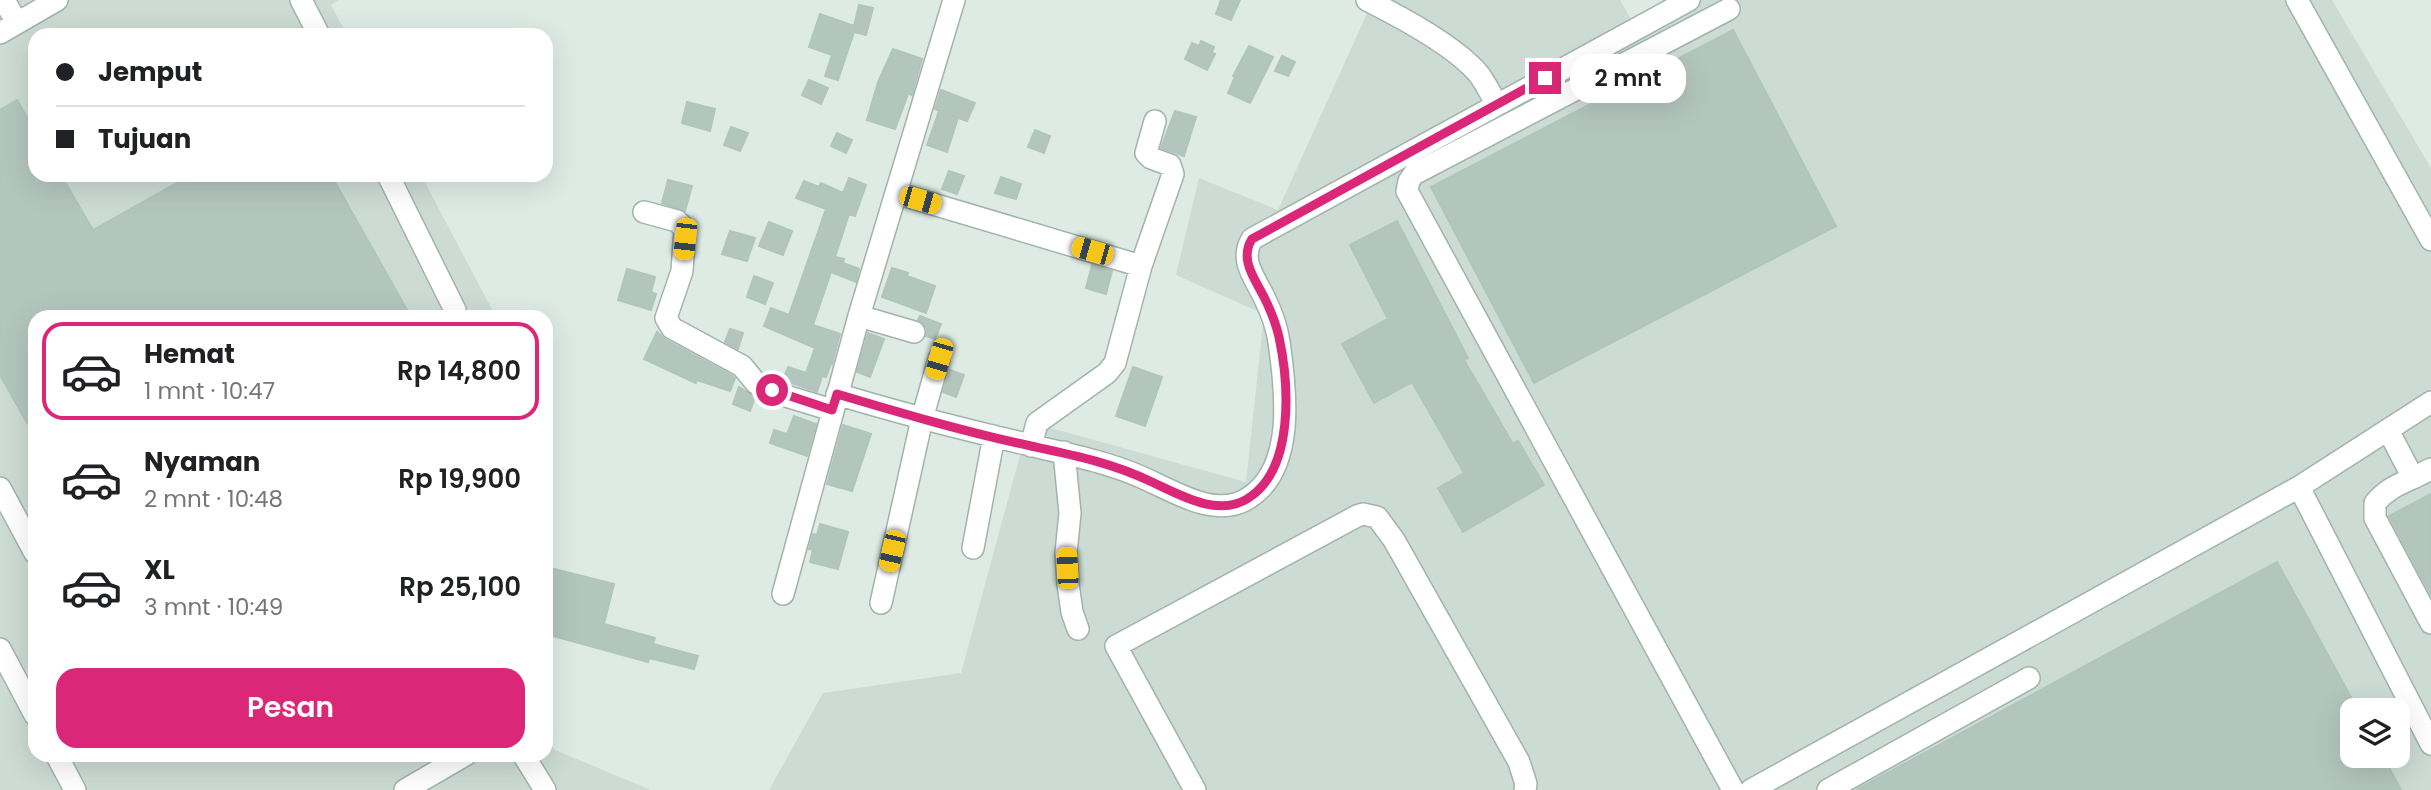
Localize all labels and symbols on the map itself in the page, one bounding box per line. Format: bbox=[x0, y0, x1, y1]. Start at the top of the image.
callout: 2 mnt bbox=[1570, 54, 1685, 102]
route end bbox=[1529, 62, 1561, 94]
car bbox=[897, 184, 944, 216]
car bbox=[673, 217, 698, 261]
car bbox=[1069, 235, 1116, 267]
car bbox=[924, 336, 955, 382]
route start bbox=[756, 374, 788, 406]
car bbox=[878, 528, 907, 574]
car bbox=[1056, 546, 1079, 590]

